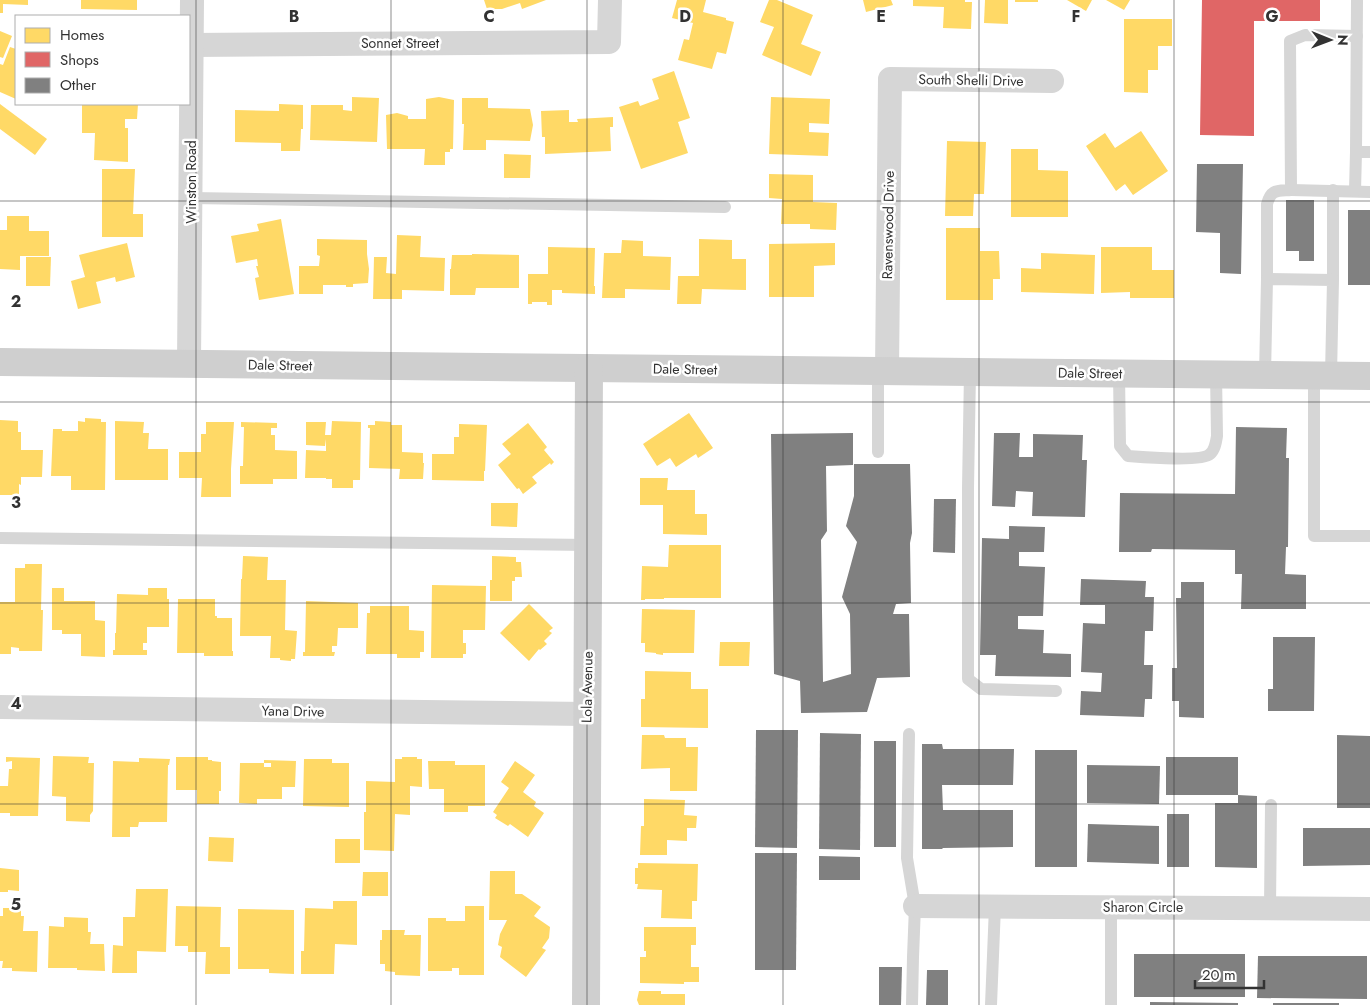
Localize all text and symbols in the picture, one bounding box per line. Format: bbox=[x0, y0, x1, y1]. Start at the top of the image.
text: B bbox=[289, 5, 299, 28]
text: C bbox=[483, 5, 495, 28]
text: D bbox=[679, 5, 691, 28]
text: E bbox=[876, 5, 886, 28]
text: F bbox=[1072, 5, 1080, 28]
text: G bbox=[1265, 5, 1279, 28]
legend bbox=[15, 15, 190, 105]
north arrow bbox=[1305, 15, 1355, 65]
text: Homes bbox=[60, 24, 104, 46]
street label: Sonnet Street bbox=[361, 33, 440, 53]
text: N bbox=[1333, 34, 1353, 46]
text: Shops bbox=[60, 49, 99, 71]
street label: South Shelli Drive bbox=[918, 69, 1024, 91]
text: Other bbox=[60, 74, 97, 96]
street label: Winston Road bbox=[181, 140, 201, 224]
street label: Ravenswood Drive bbox=[877, 171, 899, 279]
text: 2 bbox=[11, 290, 21, 313]
street label: Dale Street bbox=[248, 354, 313, 376]
street label: Dale Street bbox=[653, 358, 718, 380]
street label: Dale Street bbox=[1058, 362, 1123, 384]
text: 3 bbox=[11, 491, 21, 514]
street label: Lola Avenue bbox=[576, 651, 598, 723]
text: 4 bbox=[10, 692, 22, 715]
street label: Yana Drive bbox=[262, 700, 324, 722]
text: 5 bbox=[11, 893, 21, 916]
street label: Sharon Circle bbox=[1103, 897, 1183, 917]
scale bar bbox=[1195, 958, 1264, 990]
text: 20 m bbox=[1202, 964, 1236, 986]

